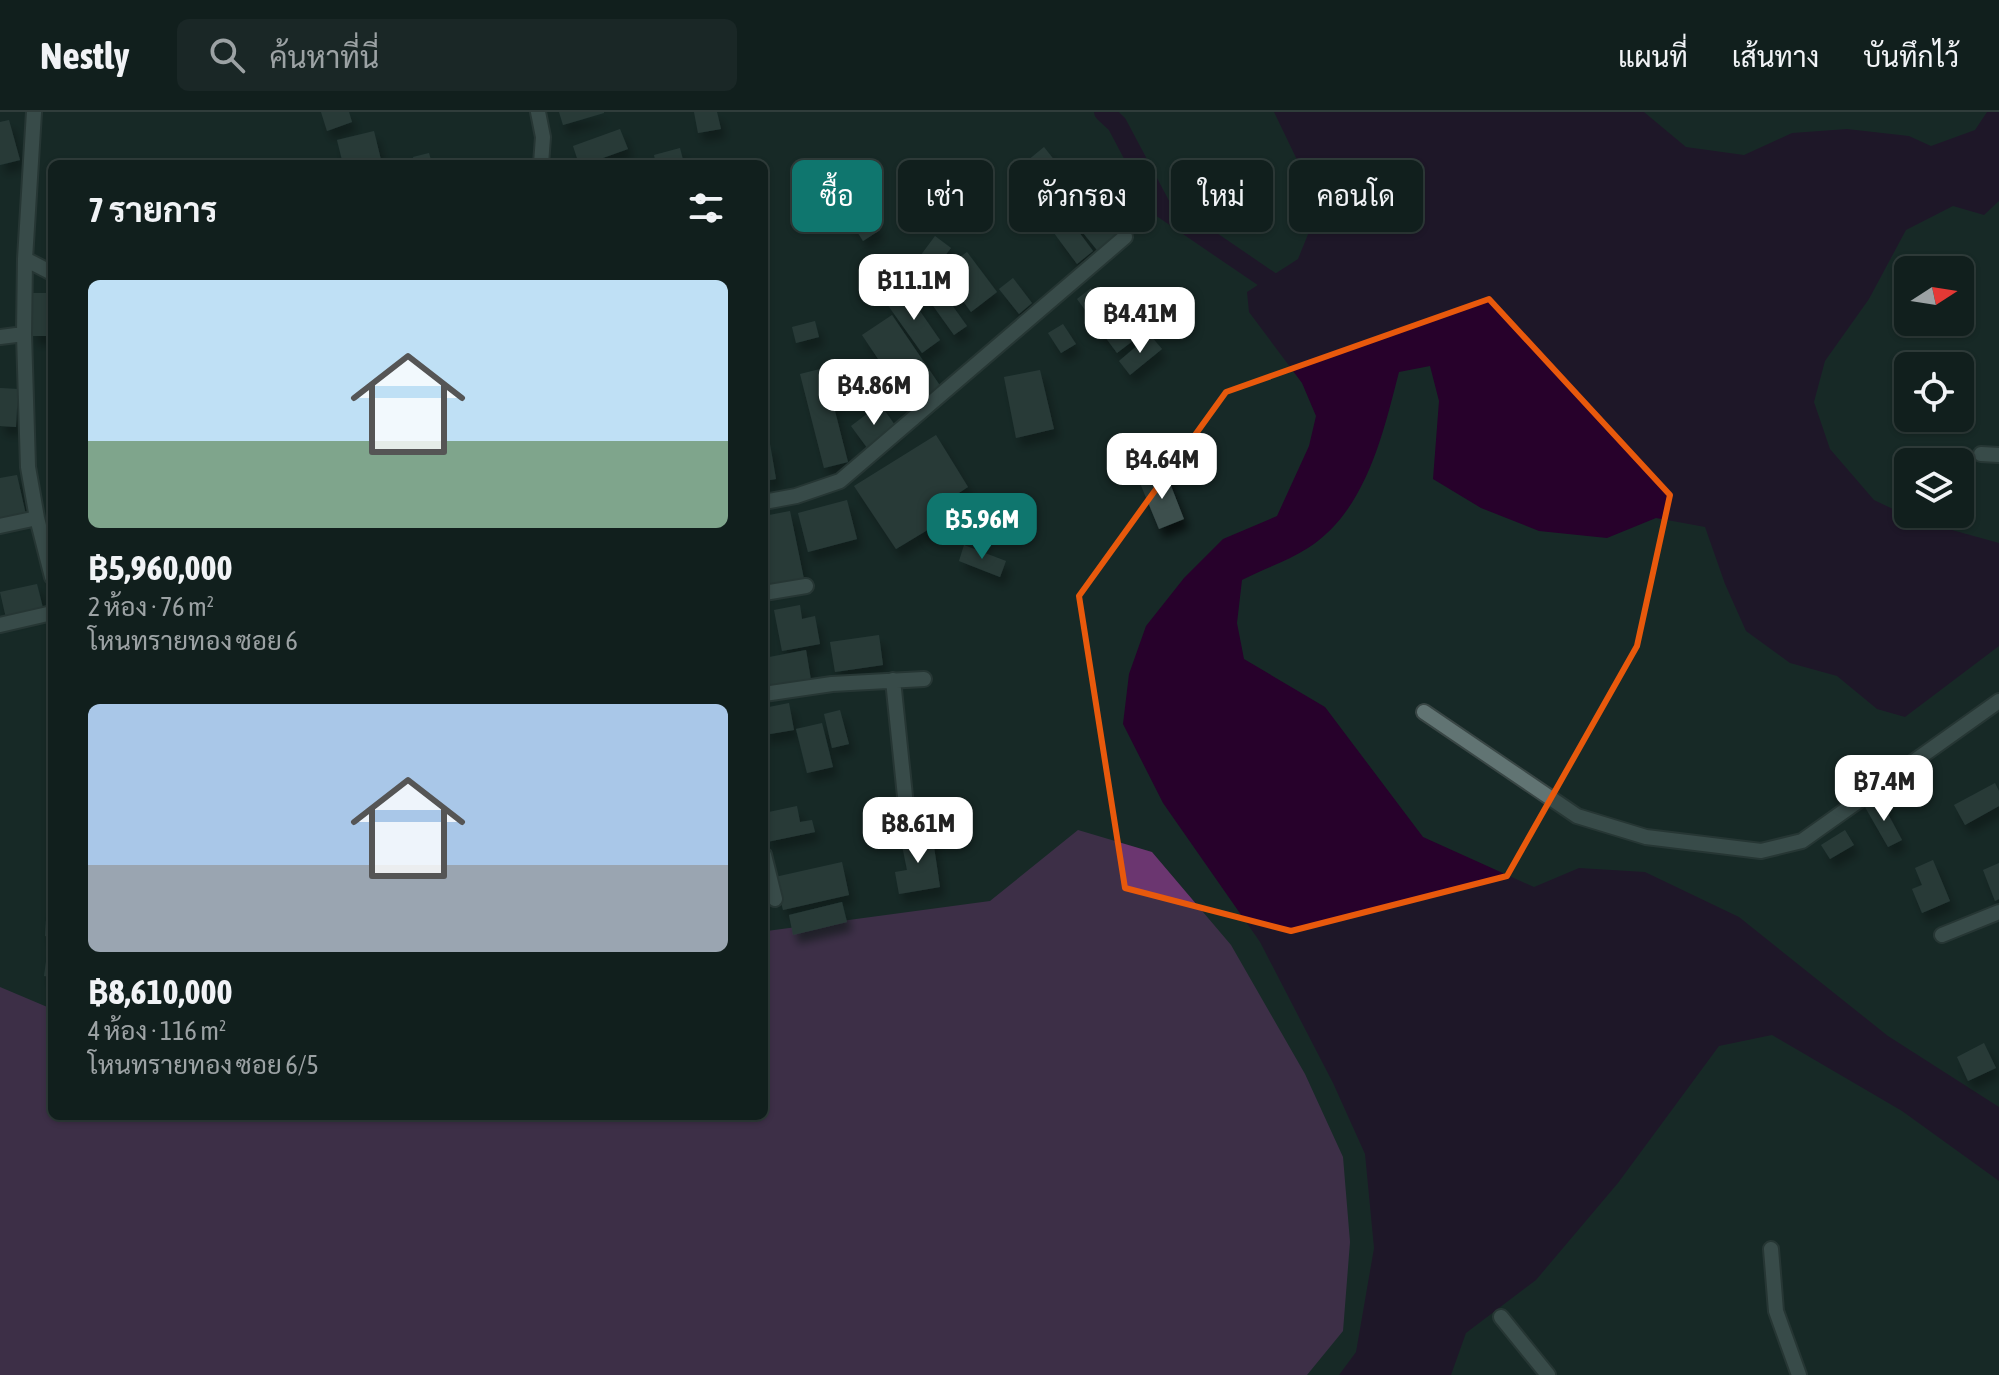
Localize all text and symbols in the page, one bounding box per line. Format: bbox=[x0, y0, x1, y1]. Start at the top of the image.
search box bbox=[177, 19, 737, 91]
icon: search bbox=[205, 33, 249, 77]
text: Nestly bbox=[40, 34, 129, 77]
text: ค้นหาที่นี่ bbox=[269, 40, 379, 74]
text: แผนที่ bbox=[1618, 41, 1688, 73]
text: เส้นทาง bbox=[1732, 41, 1819, 73]
text: บันทึกไว้ bbox=[1863, 41, 1959, 73]
chip: ซื้อ bbox=[792, 160, 882, 232]
chip: เช่า bbox=[898, 160, 993, 232]
chip: ตัวกรอง bbox=[1009, 160, 1155, 232]
chip: ใหม่ bbox=[1171, 160, 1273, 232]
chip: คอนโด bbox=[1289, 160, 1423, 232]
icon: filters bbox=[684, 186, 728, 230]
text: 7 รายการ bbox=[88, 190, 217, 229]
pin: ฿11.1M bbox=[849, 254, 979, 322]
north arrow bbox=[1894, 256, 1974, 336]
map controls bbox=[1894, 256, 1974, 528]
text: ฿11.1M bbox=[877, 265, 951, 295]
pin: ฿4.41M bbox=[1075, 287, 1205, 355]
text: ฿4.41M bbox=[1103, 298, 1177, 328]
icon: home bbox=[336, 332, 480, 476]
button: locate bbox=[1894, 352, 1974, 432]
pin: ฿4.86M bbox=[809, 359, 939, 427]
text: ฿4.86M bbox=[837, 370, 911, 400]
pin: ฿4.64M bbox=[1097, 433, 1227, 501]
text: ฿4.64M bbox=[1125, 444, 1199, 474]
button: layers bbox=[1894, 448, 1974, 528]
pin: ฿5.96M bbox=[917, 493, 1047, 561]
text: ฿5.96M bbox=[945, 504, 1019, 534]
text: ฿5,960,000 bbox=[88, 548, 232, 587]
text: 2 ห้อง · 76 m² bbox=[88, 592, 214, 622]
text: โหนทรายทอง ซอย 6 bbox=[88, 626, 298, 656]
pin: ฿7.4M bbox=[1828, 755, 1940, 823]
icon: home bbox=[336, 756, 480, 900]
text: ฿7.4M bbox=[1853, 766, 1915, 796]
pin: ฿8.61M bbox=[853, 797, 983, 865]
text: ฿8.61M bbox=[881, 808, 955, 838]
text: ฿8,610,000 bbox=[88, 972, 232, 1011]
text: 4 ห้อง · 116 m² bbox=[88, 1016, 226, 1046]
text: โหนทรายทอง ซอย 6/5 bbox=[88, 1050, 319, 1080]

